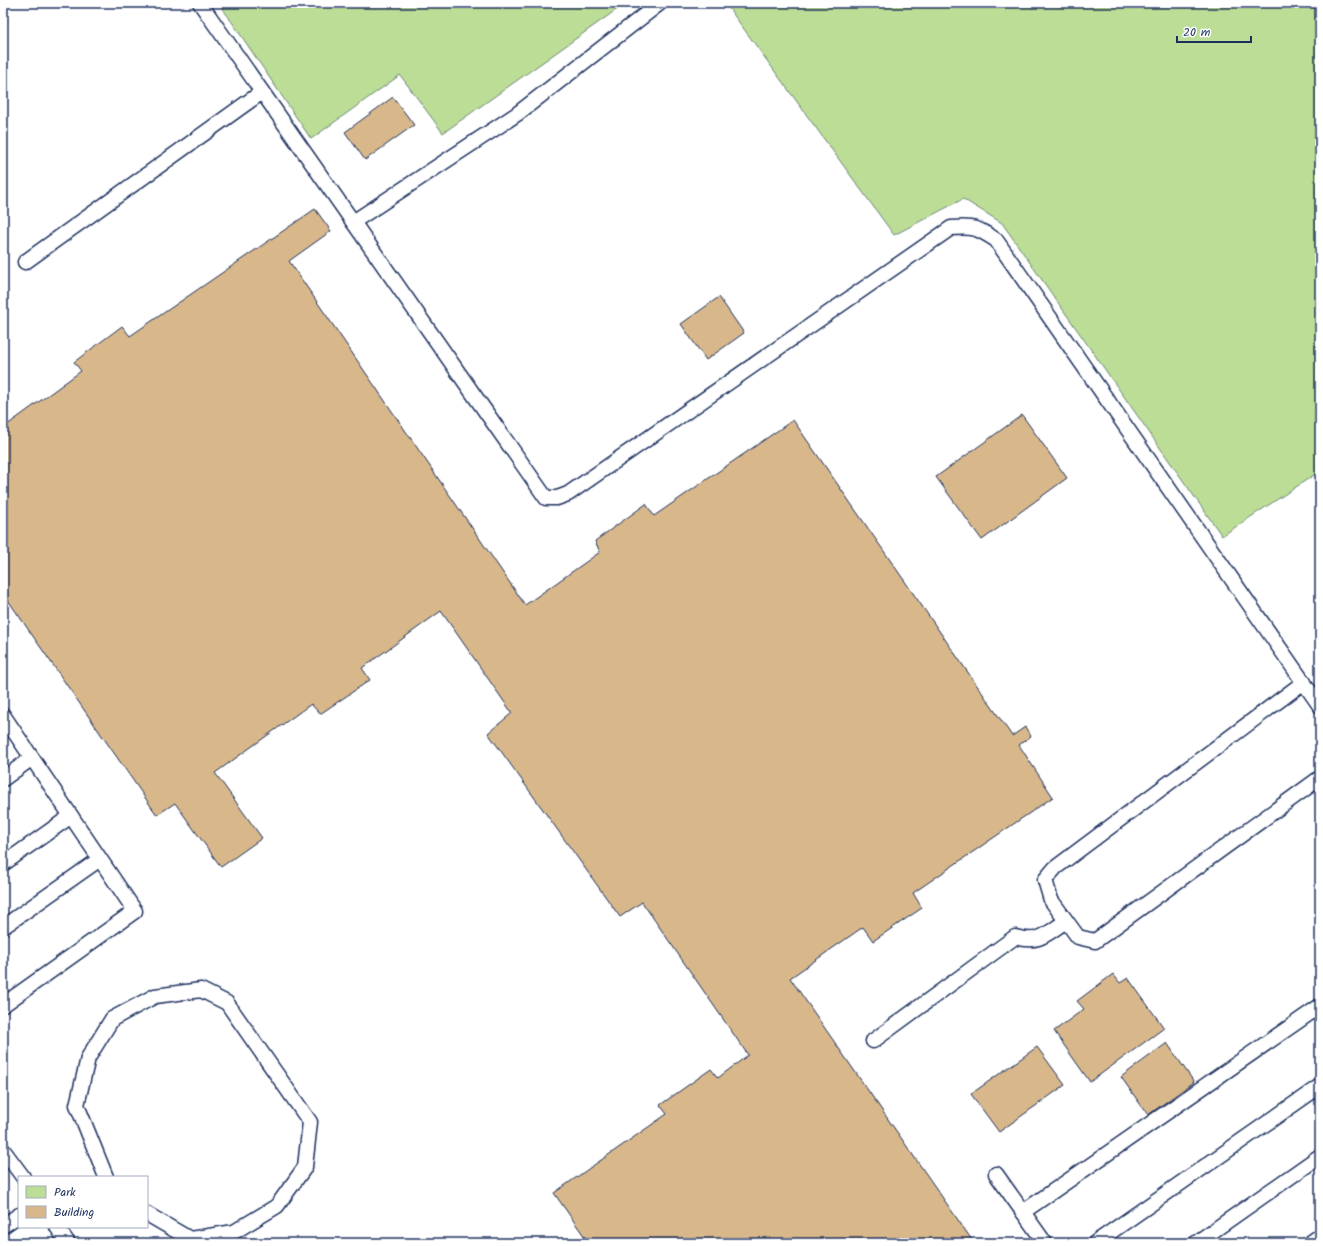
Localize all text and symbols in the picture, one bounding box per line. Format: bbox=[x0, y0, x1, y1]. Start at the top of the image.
scale bar bbox=[1177, 18, 1251, 44]
text: 20 m bbox=[1183, 23, 1211, 42]
legend bbox=[18, 1176, 148, 1228]
text: Park bbox=[54, 1183, 76, 1202]
text: Building bbox=[54, 1203, 94, 1222]

